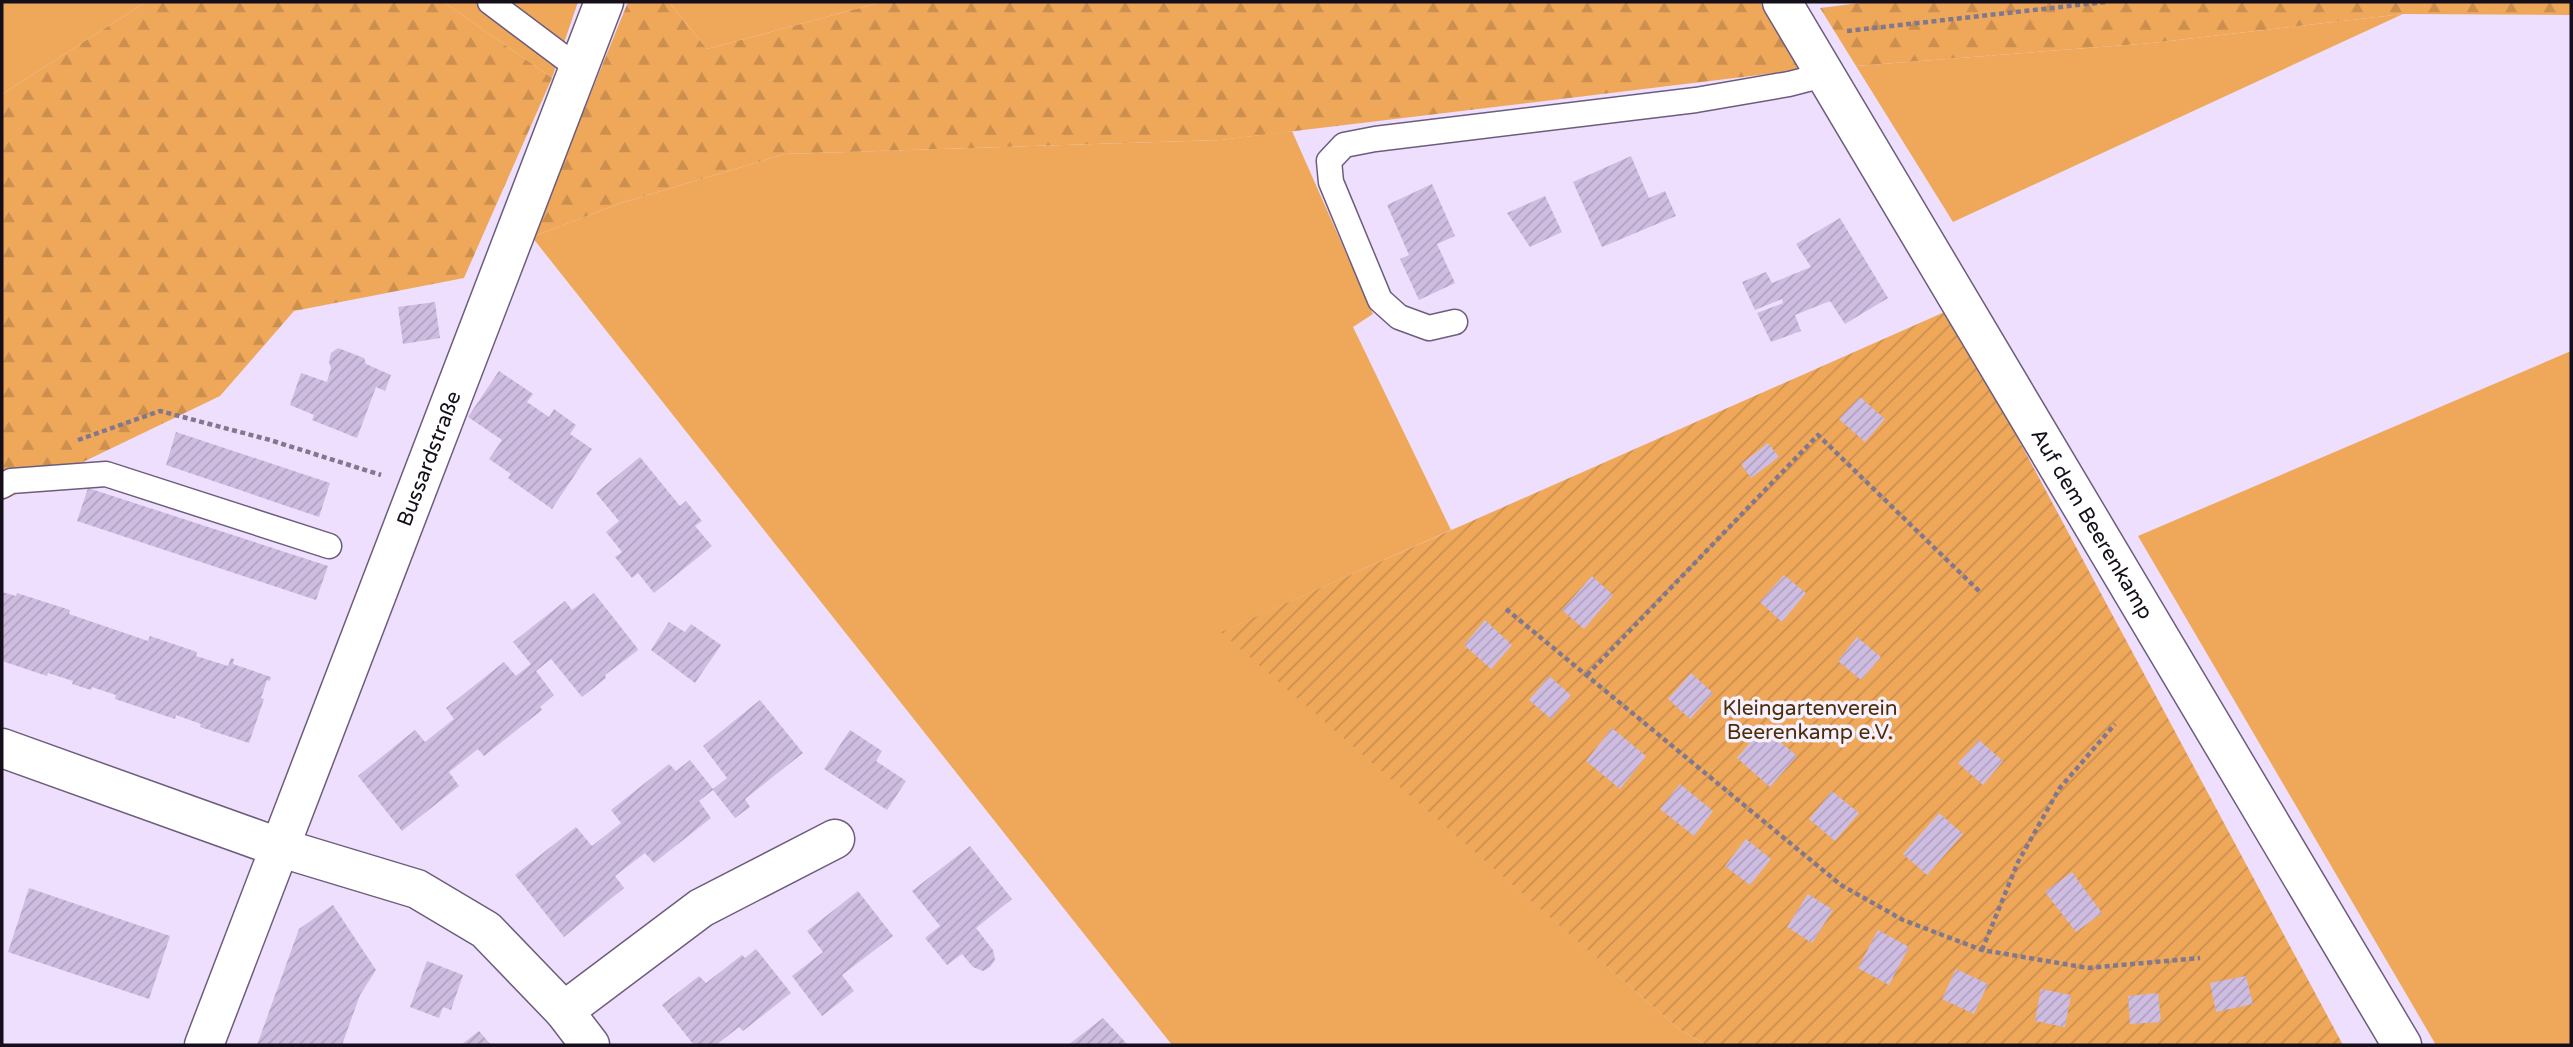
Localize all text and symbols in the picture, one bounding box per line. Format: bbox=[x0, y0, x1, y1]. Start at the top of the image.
street label: Bussardstraße bbox=[392, 388, 467, 530]
street label: Auf dem Beerenkamp bbox=[2025, 424, 2158, 624]
park label: Kleingartenverein Beerenkamp e.V. bbox=[1722, 696, 1898, 745]

